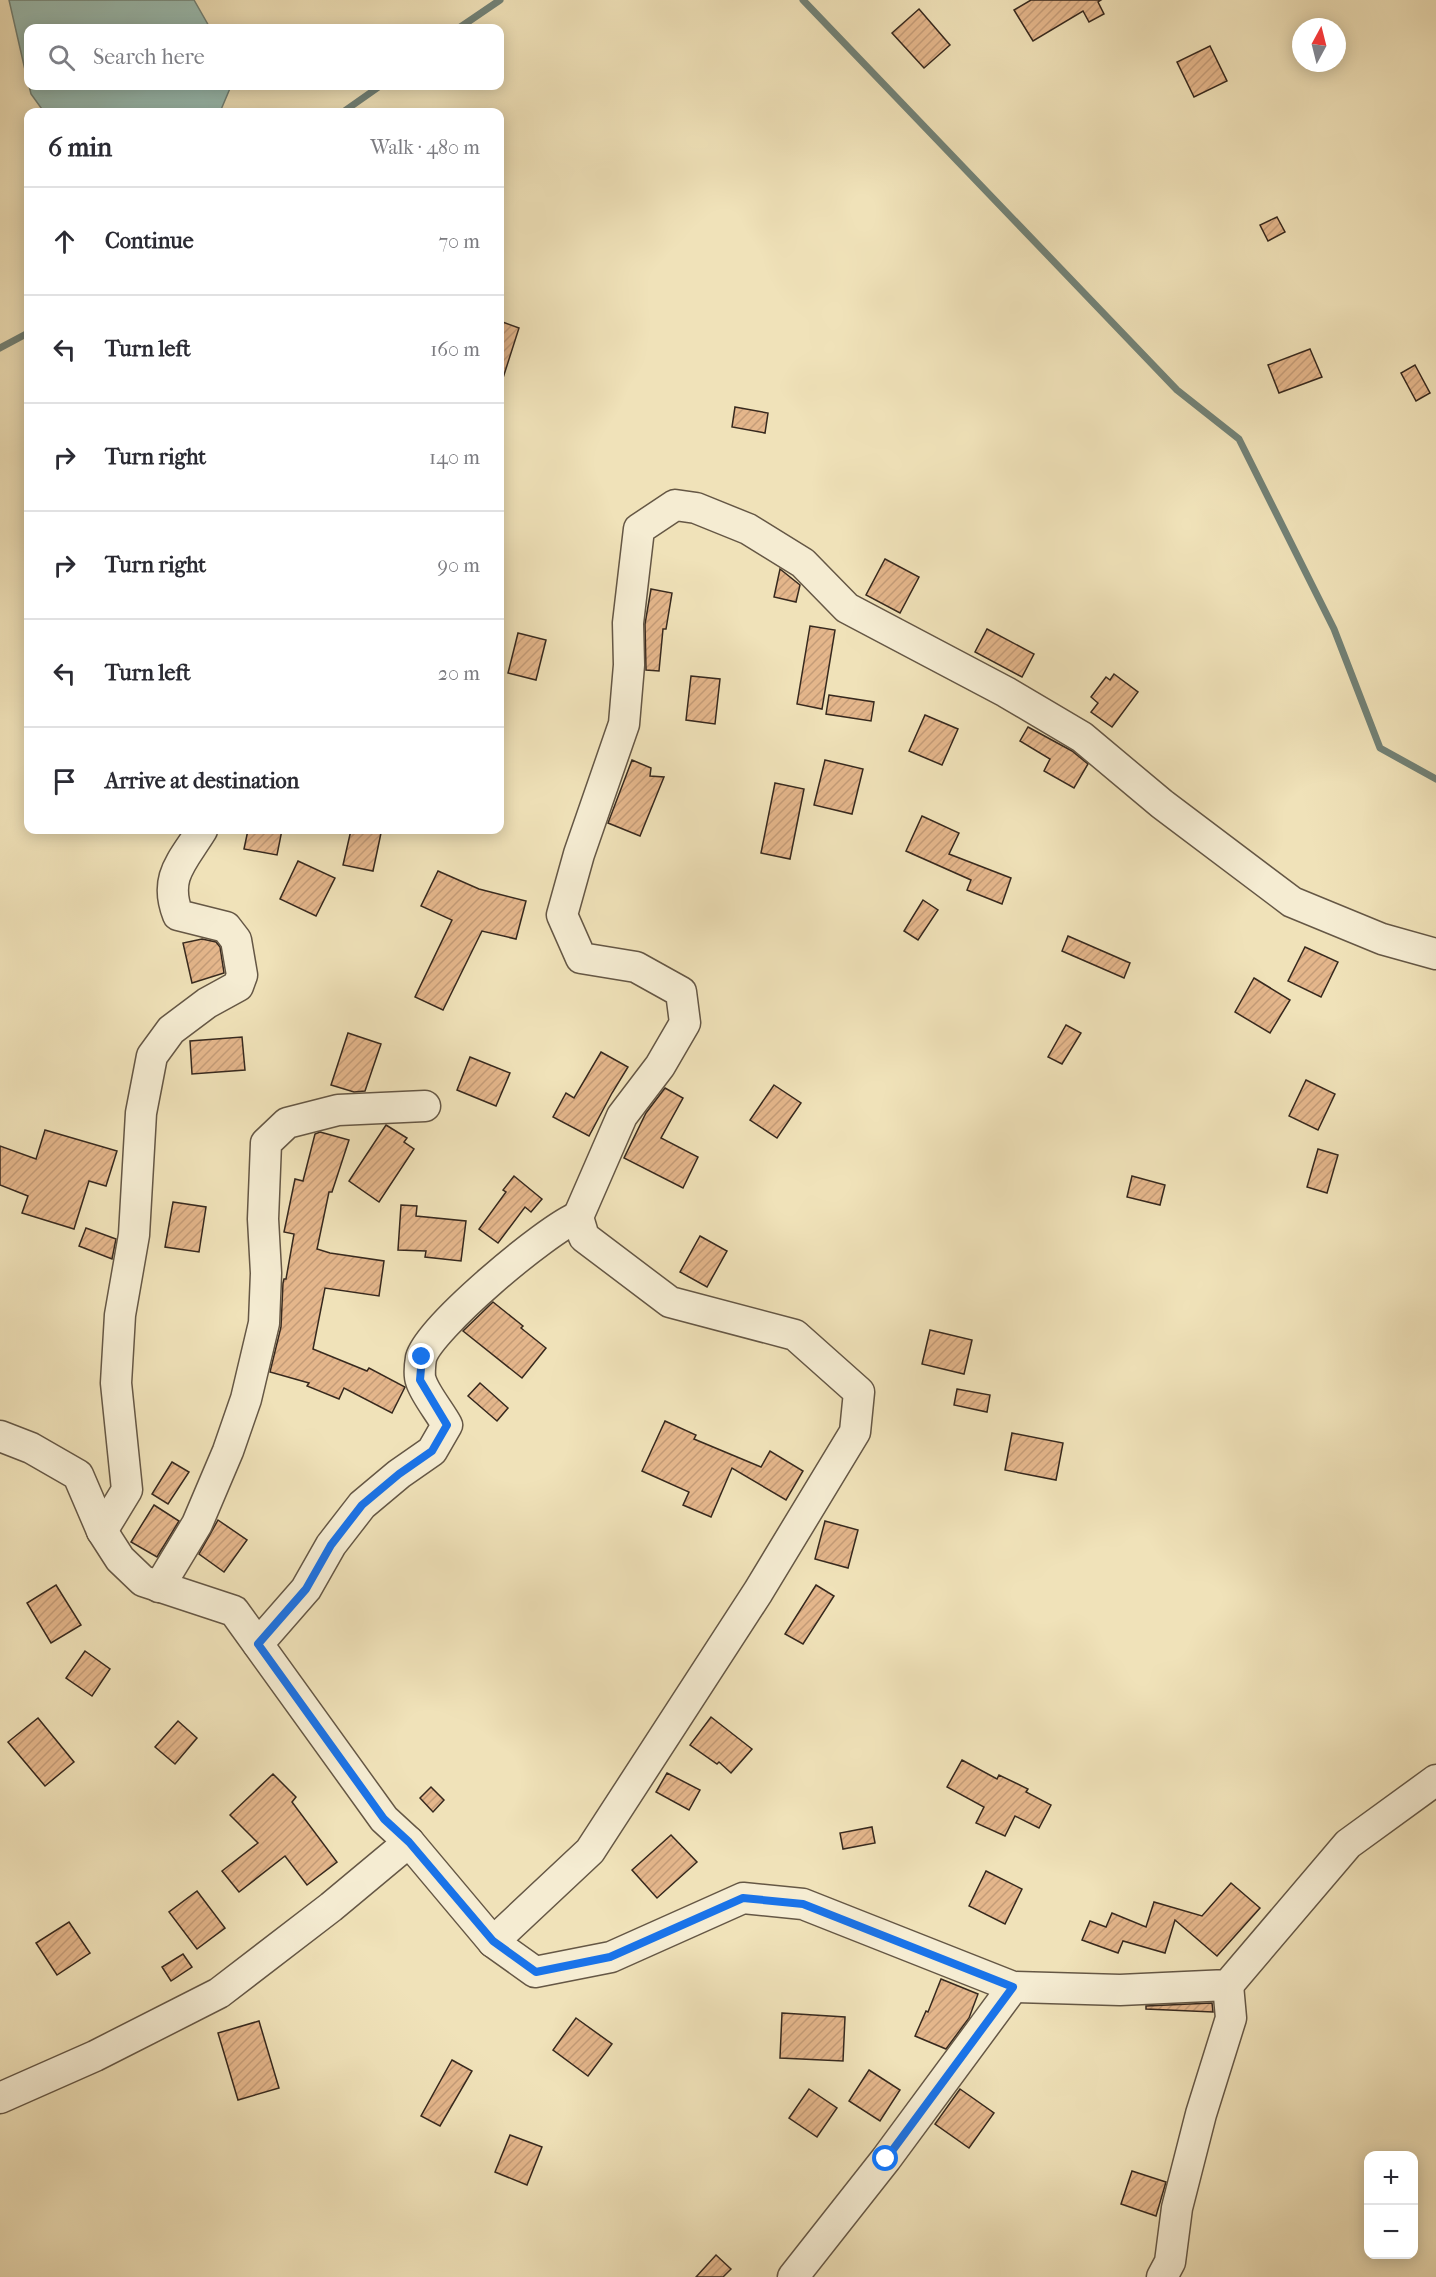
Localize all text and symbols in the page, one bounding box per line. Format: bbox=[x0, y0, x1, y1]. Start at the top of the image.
north arrow bbox=[1292, 18, 1346, 72]
search box bbox=[24, 24, 504, 90]
icon: search bbox=[45, 41, 78, 74]
text: Search here bbox=[93, 44, 205, 70]
text: 6 min bbox=[48, 132, 112, 163]
text: Walk · 480 m bbox=[370, 136, 480, 159]
icon: ahead bbox=[48, 225, 81, 258]
text: Continue bbox=[105, 228, 194, 254]
text: 70 m bbox=[438, 230, 480, 253]
icon: left bbox=[48, 333, 81, 366]
text: Turn left bbox=[105, 336, 191, 362]
text: 160 m bbox=[430, 338, 480, 361]
icon: right bbox=[48, 441, 81, 474]
text: Turn right bbox=[105, 444, 206, 470]
text: 140 m bbox=[429, 446, 480, 469]
icon: right bbox=[48, 549, 81, 582]
text: Turn right bbox=[105, 552, 206, 578]
text: 90 m bbox=[438, 554, 480, 577]
icon: left bbox=[48, 657, 81, 690]
text: Turn left bbox=[105, 660, 191, 686]
text: 20 m bbox=[438, 662, 480, 685]
icon: arrive bbox=[48, 765, 81, 798]
text: Arrive at destination bbox=[105, 768, 299, 794]
route end bbox=[408, 1343, 434, 1369]
route start bbox=[872, 2145, 898, 2171]
map controls bbox=[1364, 2151, 1418, 2259]
button: + bbox=[1364, 2151, 1418, 2205]
button: − bbox=[1364, 2205, 1418, 2259]

